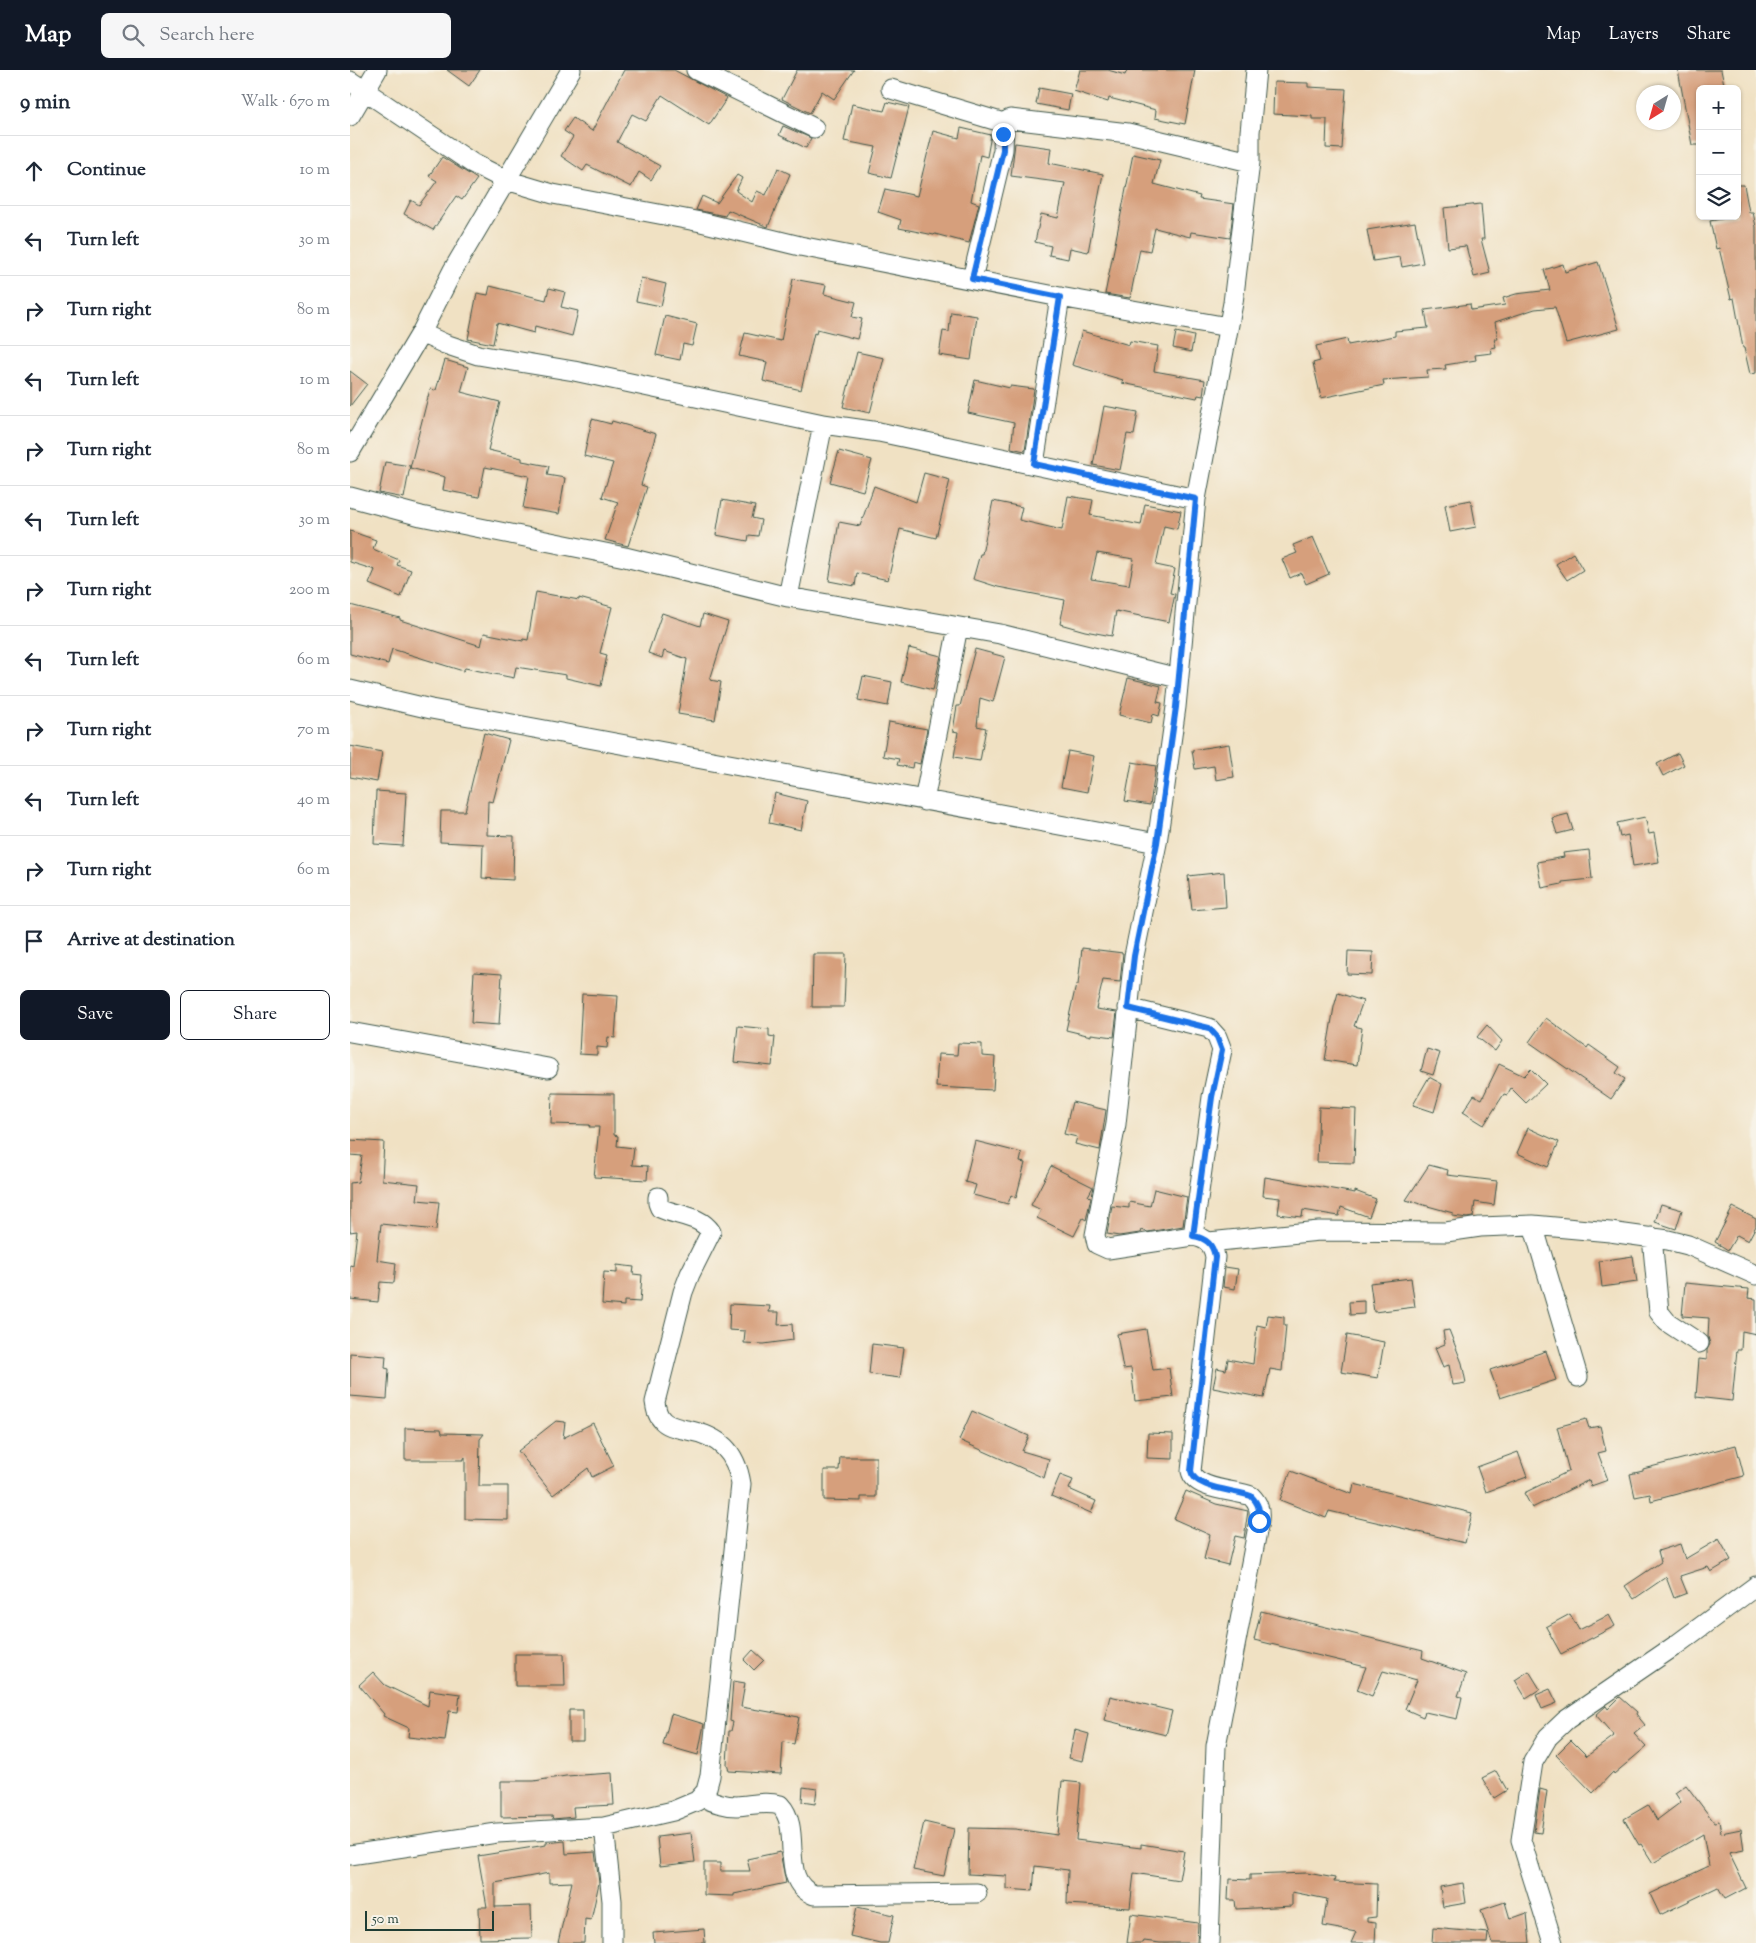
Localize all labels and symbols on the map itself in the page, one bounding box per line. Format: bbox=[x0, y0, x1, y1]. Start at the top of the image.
north arrow bbox=[1636, 85, 1681, 130]
route end bbox=[992, 123, 1015, 146]
route start bbox=[1248, 1510, 1271, 1533]
scale bar bbox=[365, 1908, 494, 1931]

